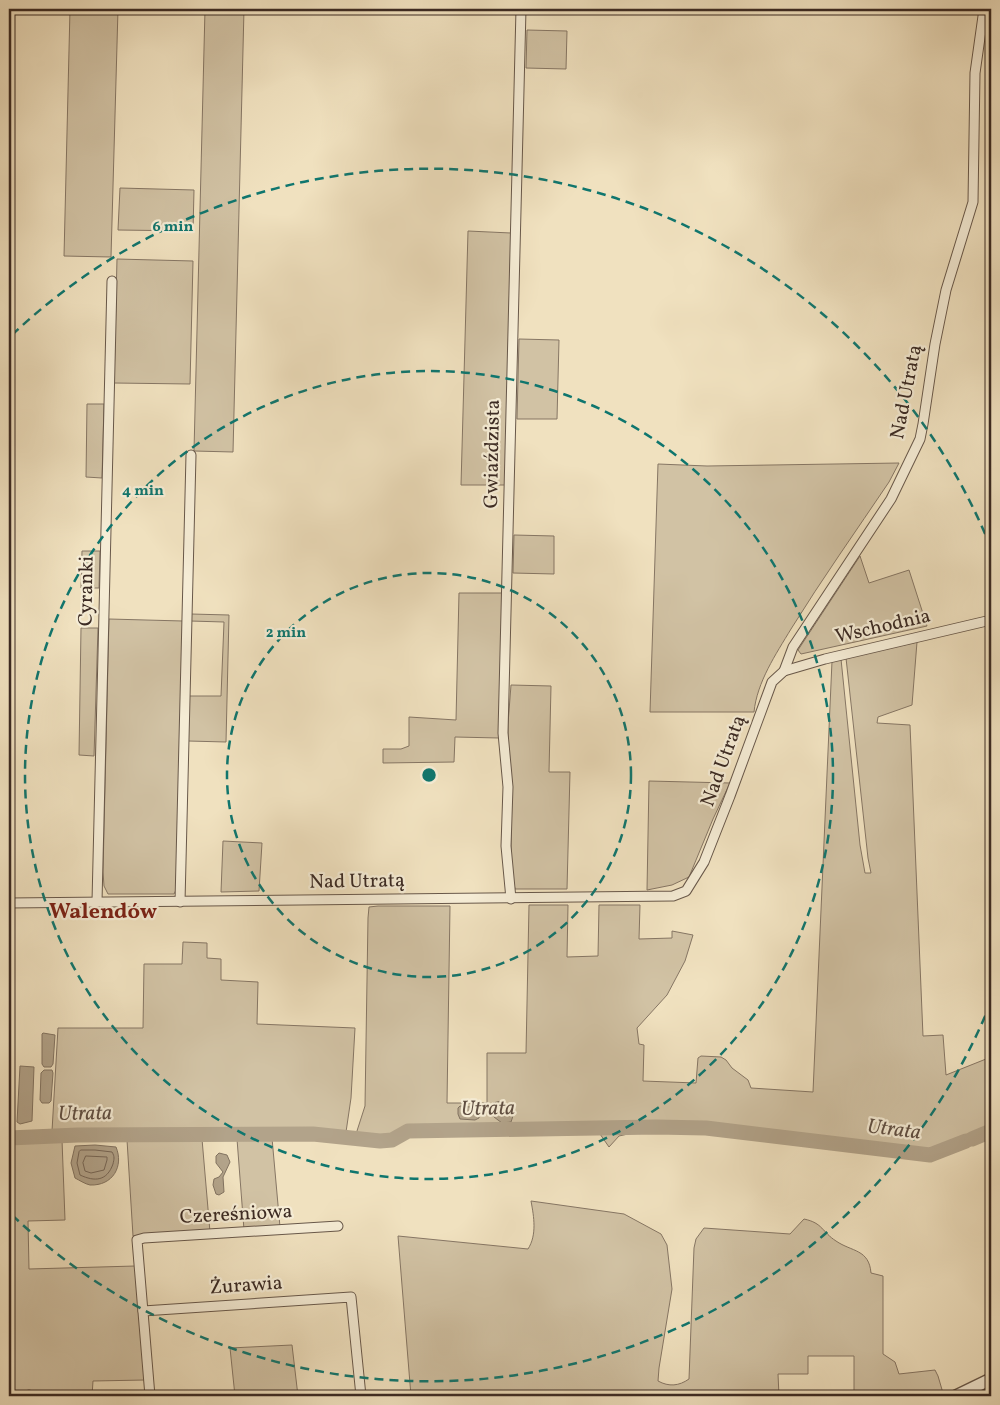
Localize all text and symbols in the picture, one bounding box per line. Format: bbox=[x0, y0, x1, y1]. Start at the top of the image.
text: 6 min bbox=[153, 217, 194, 238]
street label: Nad Utratą bbox=[884, 342, 930, 442]
street label: Gwiaździsta bbox=[478, 399, 508, 509]
text: 4 min bbox=[122, 481, 164, 502]
street label: Cyranki bbox=[72, 556, 102, 626]
street label: Wschodnia bbox=[832, 602, 934, 652]
text: 2 min bbox=[266, 623, 306, 644]
street label: Nad Utratą bbox=[694, 711, 754, 811]
centre of rings bbox=[420, 766, 438, 784]
street label: Nad Utratą bbox=[309, 867, 405, 897]
district label: Walendów bbox=[49, 897, 158, 928]
water label: Utrata bbox=[461, 1094, 515, 1124]
water label: Utrata bbox=[58, 1099, 112, 1129]
water label: Utrata bbox=[865, 1112, 923, 1148]
street label: Czereśniowa bbox=[179, 1198, 293, 1232]
street label: Żurawia bbox=[209, 1269, 283, 1303]

